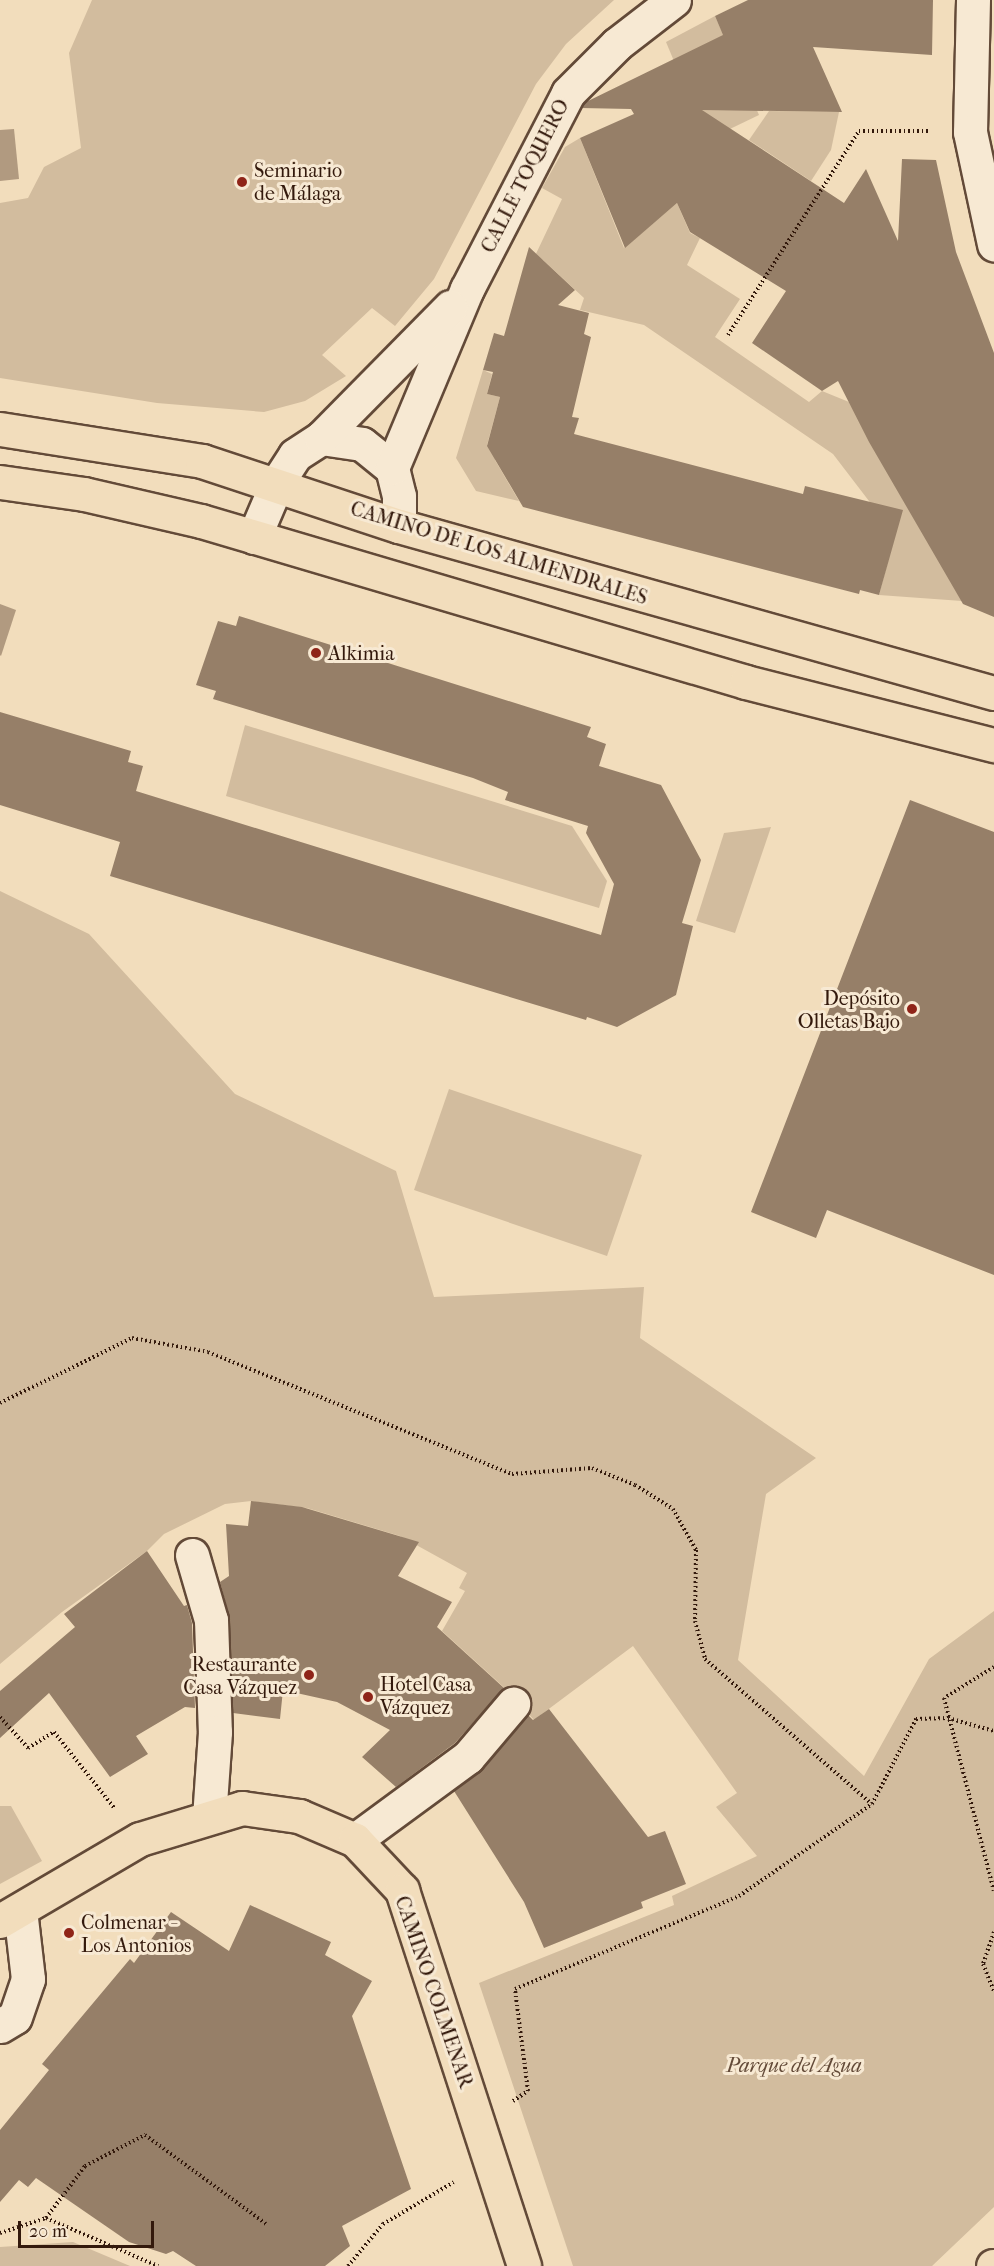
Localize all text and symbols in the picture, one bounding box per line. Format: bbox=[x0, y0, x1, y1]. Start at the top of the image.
street label: CALLE TOQUERO bbox=[476, 95, 574, 257]
place label: Seminario de Málaga bbox=[254, 158, 342, 205]
marker: Seminario de Málaga bbox=[235, 175, 249, 189]
street label: CAMINO DE LOS ALMENDRALES bbox=[348, 496, 650, 610]
place label: Alkimia bbox=[328, 641, 395, 665]
marker: Alkimia bbox=[309, 646, 323, 660]
place label: Depósito Olletas Bajo bbox=[798, 986, 900, 1033]
marker: Depósito Olletas Bajo bbox=[905, 1002, 919, 1016]
place label: Restaurante Casa Vázquez bbox=[183, 1652, 297, 1699]
marker: Restaurante Casa Vázquez bbox=[302, 1668, 316, 1682]
place label: Hotel Casa Vázquez bbox=[380, 1673, 472, 1720]
marker: Hotel Casa Vázquez bbox=[361, 1690, 375, 1704]
street label: CAMINO COLMENAR bbox=[390, 1893, 478, 2091]
place label: Colmenar - Los Antonios bbox=[81, 1910, 191, 1957]
marker: Colmenar - Los Antonios bbox=[62, 1926, 76, 1940]
park label: Parque del Agua bbox=[726, 2053, 862, 2077]
scale bar bbox=[21, 2209, 158, 2247]
text: 20 m bbox=[29, 2221, 67, 2242]

